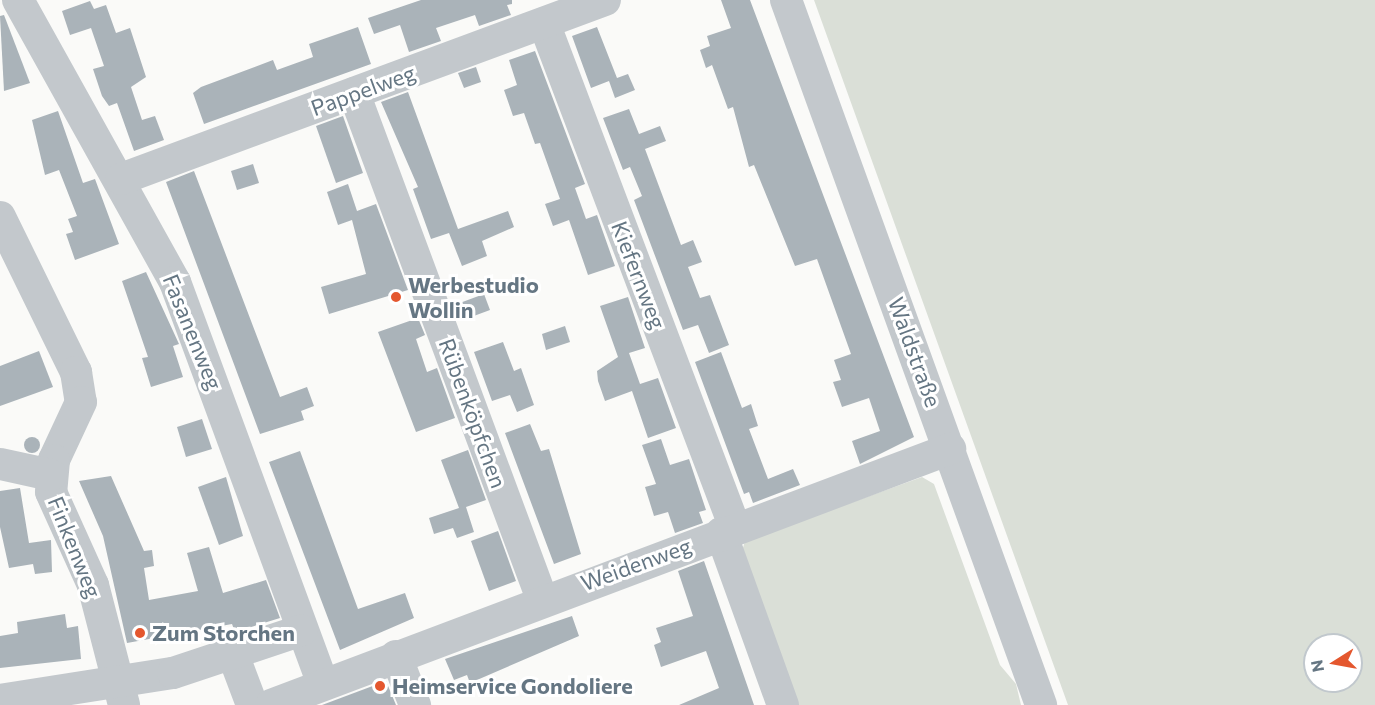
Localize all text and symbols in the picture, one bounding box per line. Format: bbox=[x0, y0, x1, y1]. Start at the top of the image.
street label: Pappelweg bbox=[307, 59, 419, 121]
street label: Kiefernweg bbox=[606, 217, 672, 333]
street label: Fasanenweg bbox=[158, 270, 228, 394]
place label: Werbestudio Wollin bbox=[408, 271, 539, 322]
marker: Werbestudio Wollin bbox=[389, 290, 403, 304]
street label: Waldstraße bbox=[883, 293, 947, 411]
street label: Rübenköpfchen bbox=[434, 335, 512, 491]
street label: Finkenweg bbox=[43, 492, 107, 602]
street label: Weidenweg bbox=[577, 532, 695, 596]
place label: Zum Storchen bbox=[152, 620, 295, 646]
marker: Zum Storchen bbox=[133, 626, 147, 640]
north arrow bbox=[1303, 633, 1363, 693]
text: N bbox=[1306, 658, 1327, 674]
place label: Heimservice Gondoliere bbox=[392, 673, 633, 699]
marker: Heimservice Gondoliere bbox=[373, 679, 387, 693]

